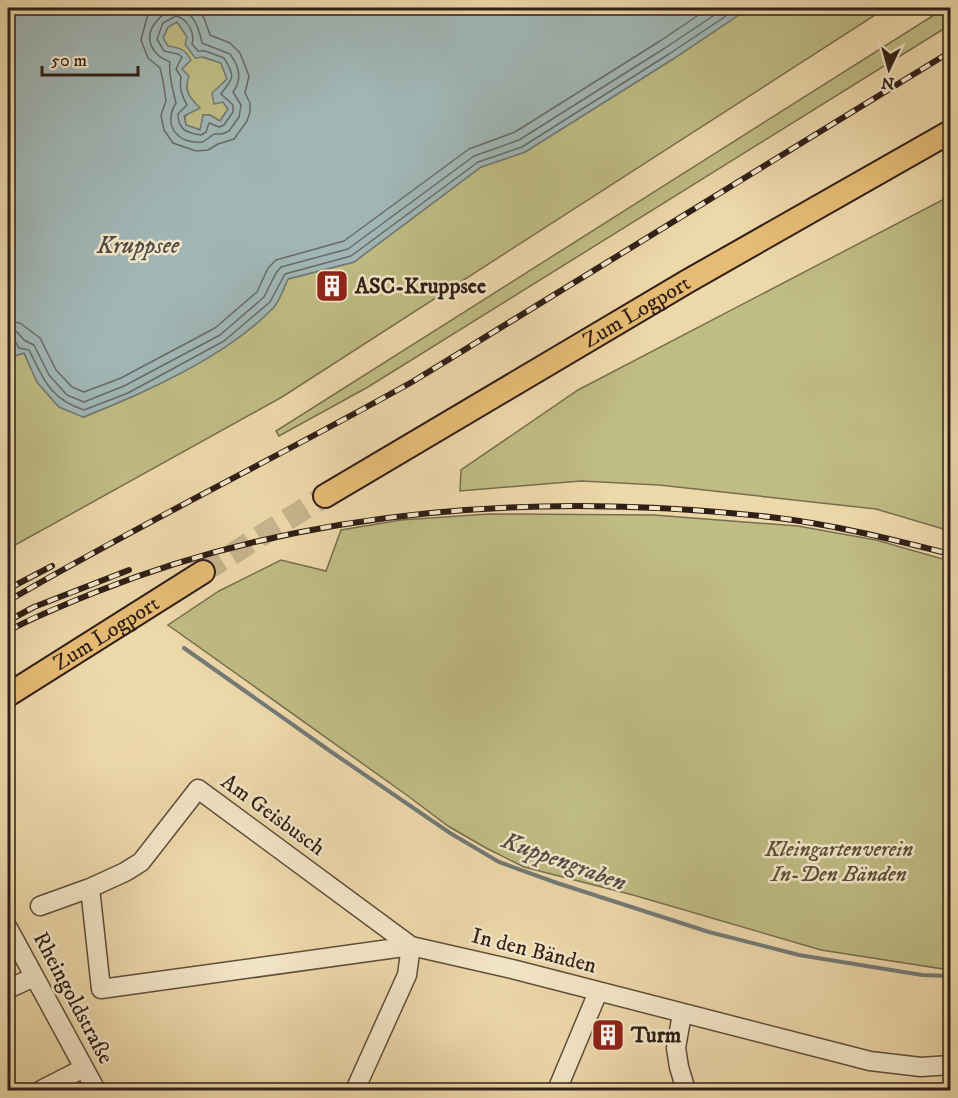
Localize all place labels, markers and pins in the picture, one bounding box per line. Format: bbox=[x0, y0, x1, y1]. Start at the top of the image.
building icon: ASC-Kruppsee bbox=[314, 268, 350, 304]
place label: ASC-Kruppsee bbox=[354, 273, 486, 300]
building icon: Turm bbox=[590, 1017, 626, 1053]
place label: Turm bbox=[630, 1022, 682, 1049]

